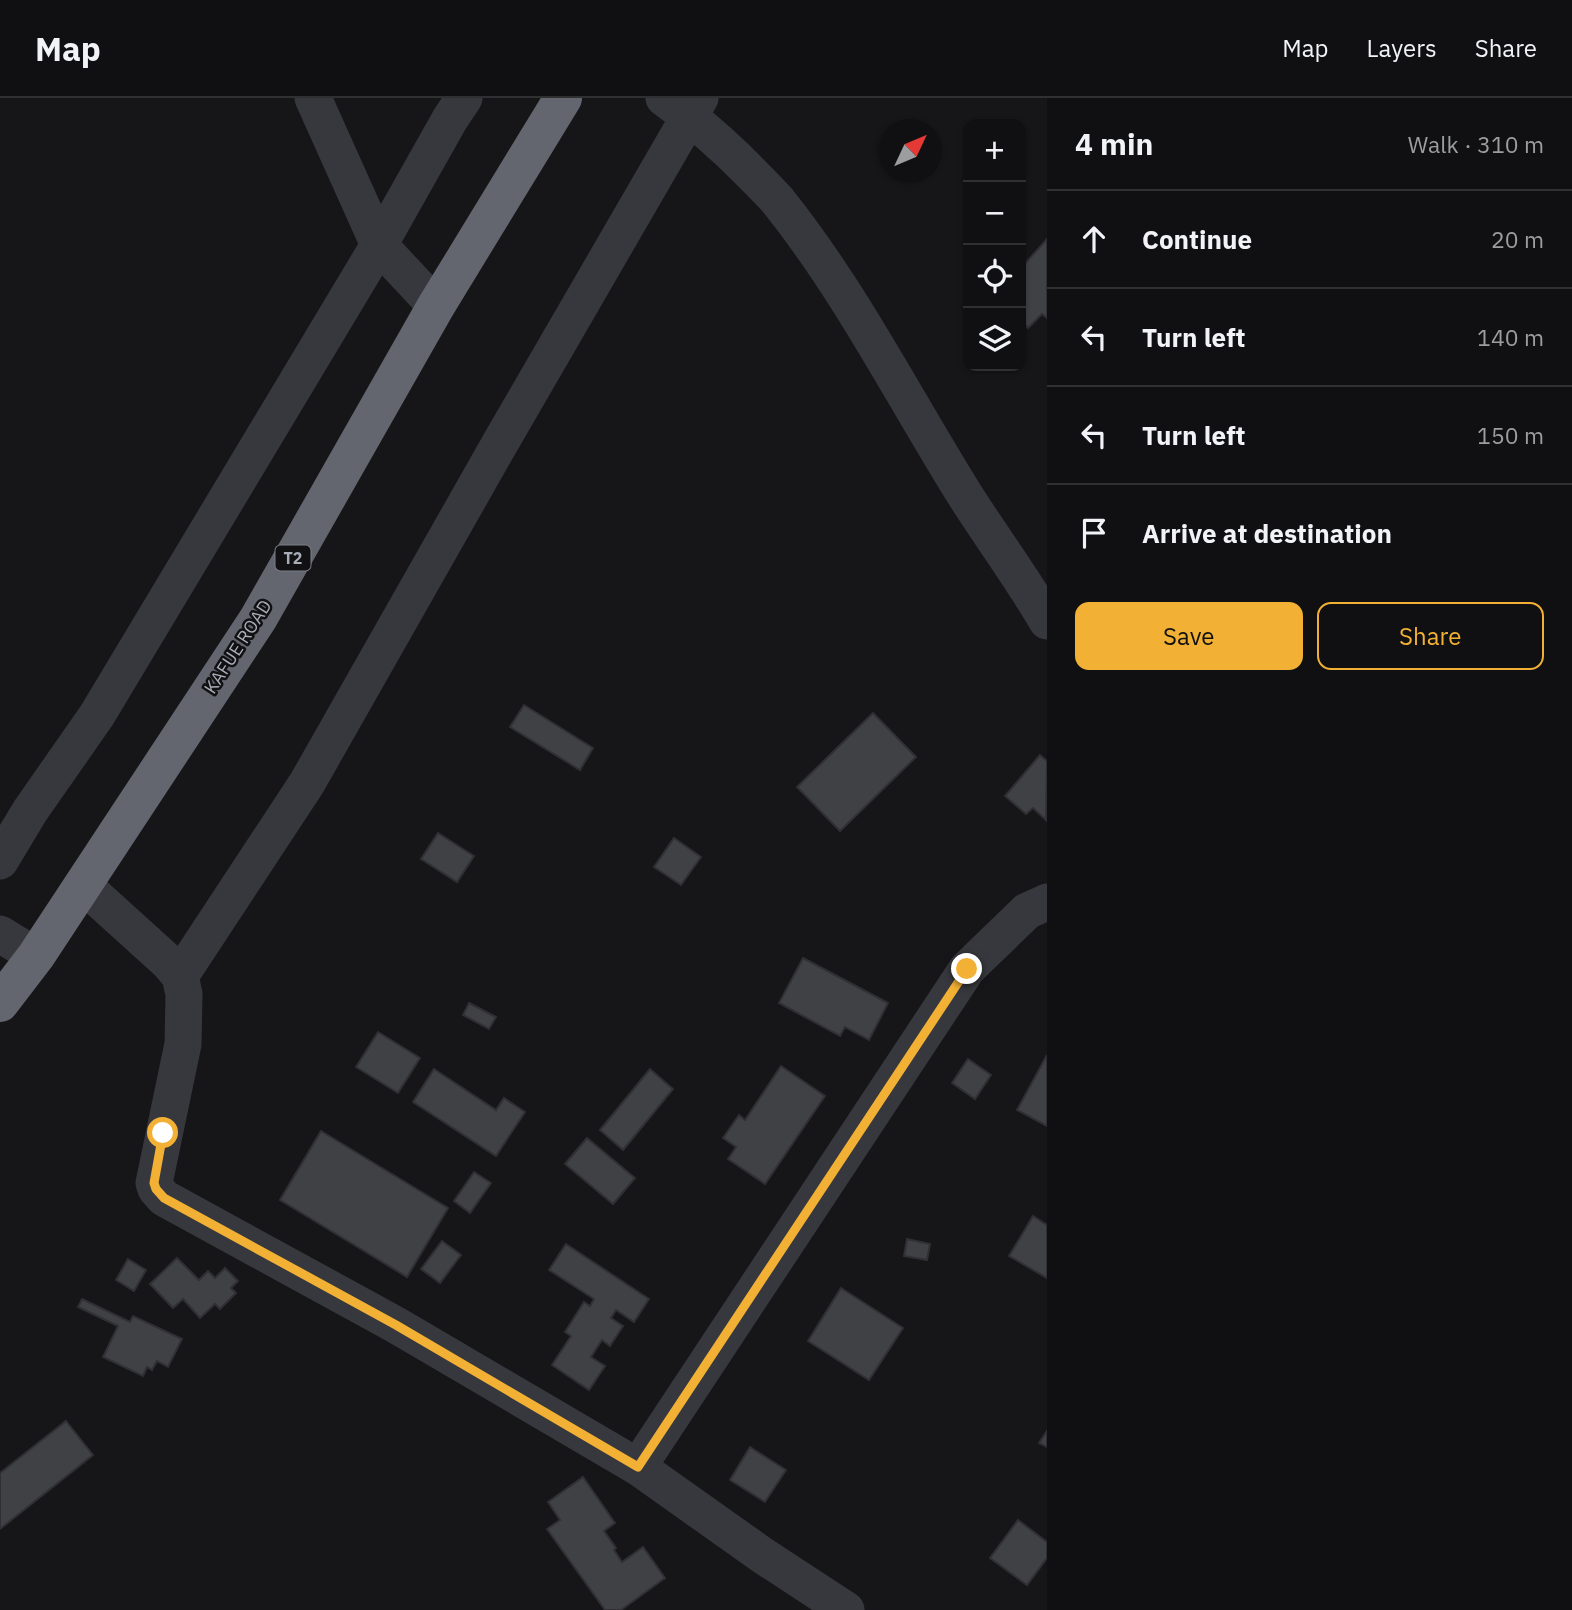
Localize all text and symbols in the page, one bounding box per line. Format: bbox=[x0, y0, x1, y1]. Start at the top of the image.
text: Map bbox=[35, 27, 101, 70]
text: Map bbox=[1282, 32, 1329, 64]
text: Layers bbox=[1367, 32, 1437, 64]
text: Share bbox=[1475, 32, 1537, 64]
north arrow bbox=[879, 119, 942, 182]
map controls bbox=[963, 119, 1026, 371]
button: + bbox=[963, 119, 1026, 182]
text: 4 min bbox=[1075, 124, 1153, 163]
text: Walk · 310 m bbox=[1408, 129, 1544, 159]
button: − bbox=[963, 182, 1026, 245]
icon: ahead bbox=[1075, 220, 1113, 258]
text: Continue bbox=[1142, 222, 1252, 256]
text: 20 m bbox=[1491, 224, 1544, 254]
button: locate bbox=[963, 245, 1026, 308]
button: layers bbox=[963, 308, 1026, 371]
icon: left bbox=[1075, 318, 1113, 356]
text: Turn left bbox=[1142, 320, 1245, 354]
text: 140 m bbox=[1477, 322, 1544, 352]
icon: left bbox=[1075, 416, 1113, 454]
text: Turn left bbox=[1142, 418, 1245, 452]
text: 150 m bbox=[1477, 420, 1544, 450]
icon: arrive bbox=[1075, 514, 1113, 552]
text: Arrive at destination bbox=[1142, 516, 1392, 550]
road number: T2 bbox=[276, 545, 310, 570]
street label: KAFUE ROAD bbox=[199, 595, 276, 698]
button: Save bbox=[1075, 602, 1303, 670]
button: Share bbox=[1317, 602, 1544, 670]
route end bbox=[951, 953, 982, 984]
route start bbox=[147, 1117, 178, 1148]

